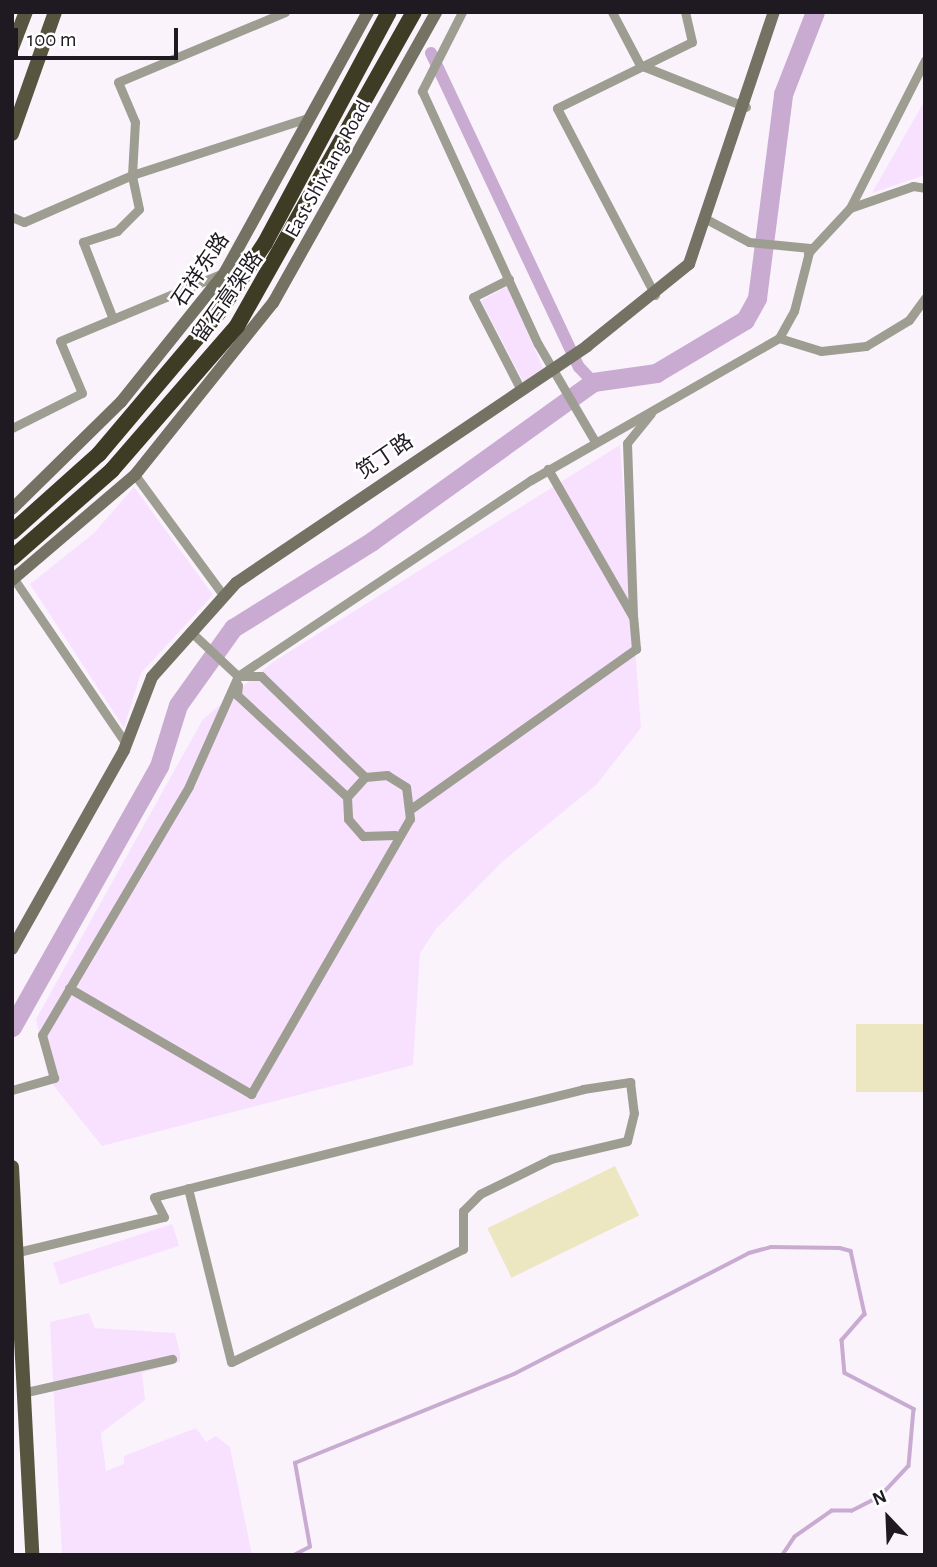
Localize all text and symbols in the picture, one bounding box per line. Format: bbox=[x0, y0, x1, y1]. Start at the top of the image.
scale bar bbox=[18, 14, 182, 58]
text: 100 m bbox=[27, 29, 77, 50]
street label: East Shixiang Road bbox=[280, 96, 376, 242]
street label: 石祥东路 bbox=[167, 228, 235, 312]
street label: 留石高架路 bbox=[188, 247, 268, 347]
street label: 笕丁路 bbox=[352, 429, 418, 485]
north arrow bbox=[853, 1483, 923, 1553]
text: N bbox=[870, 1487, 889, 1510]

